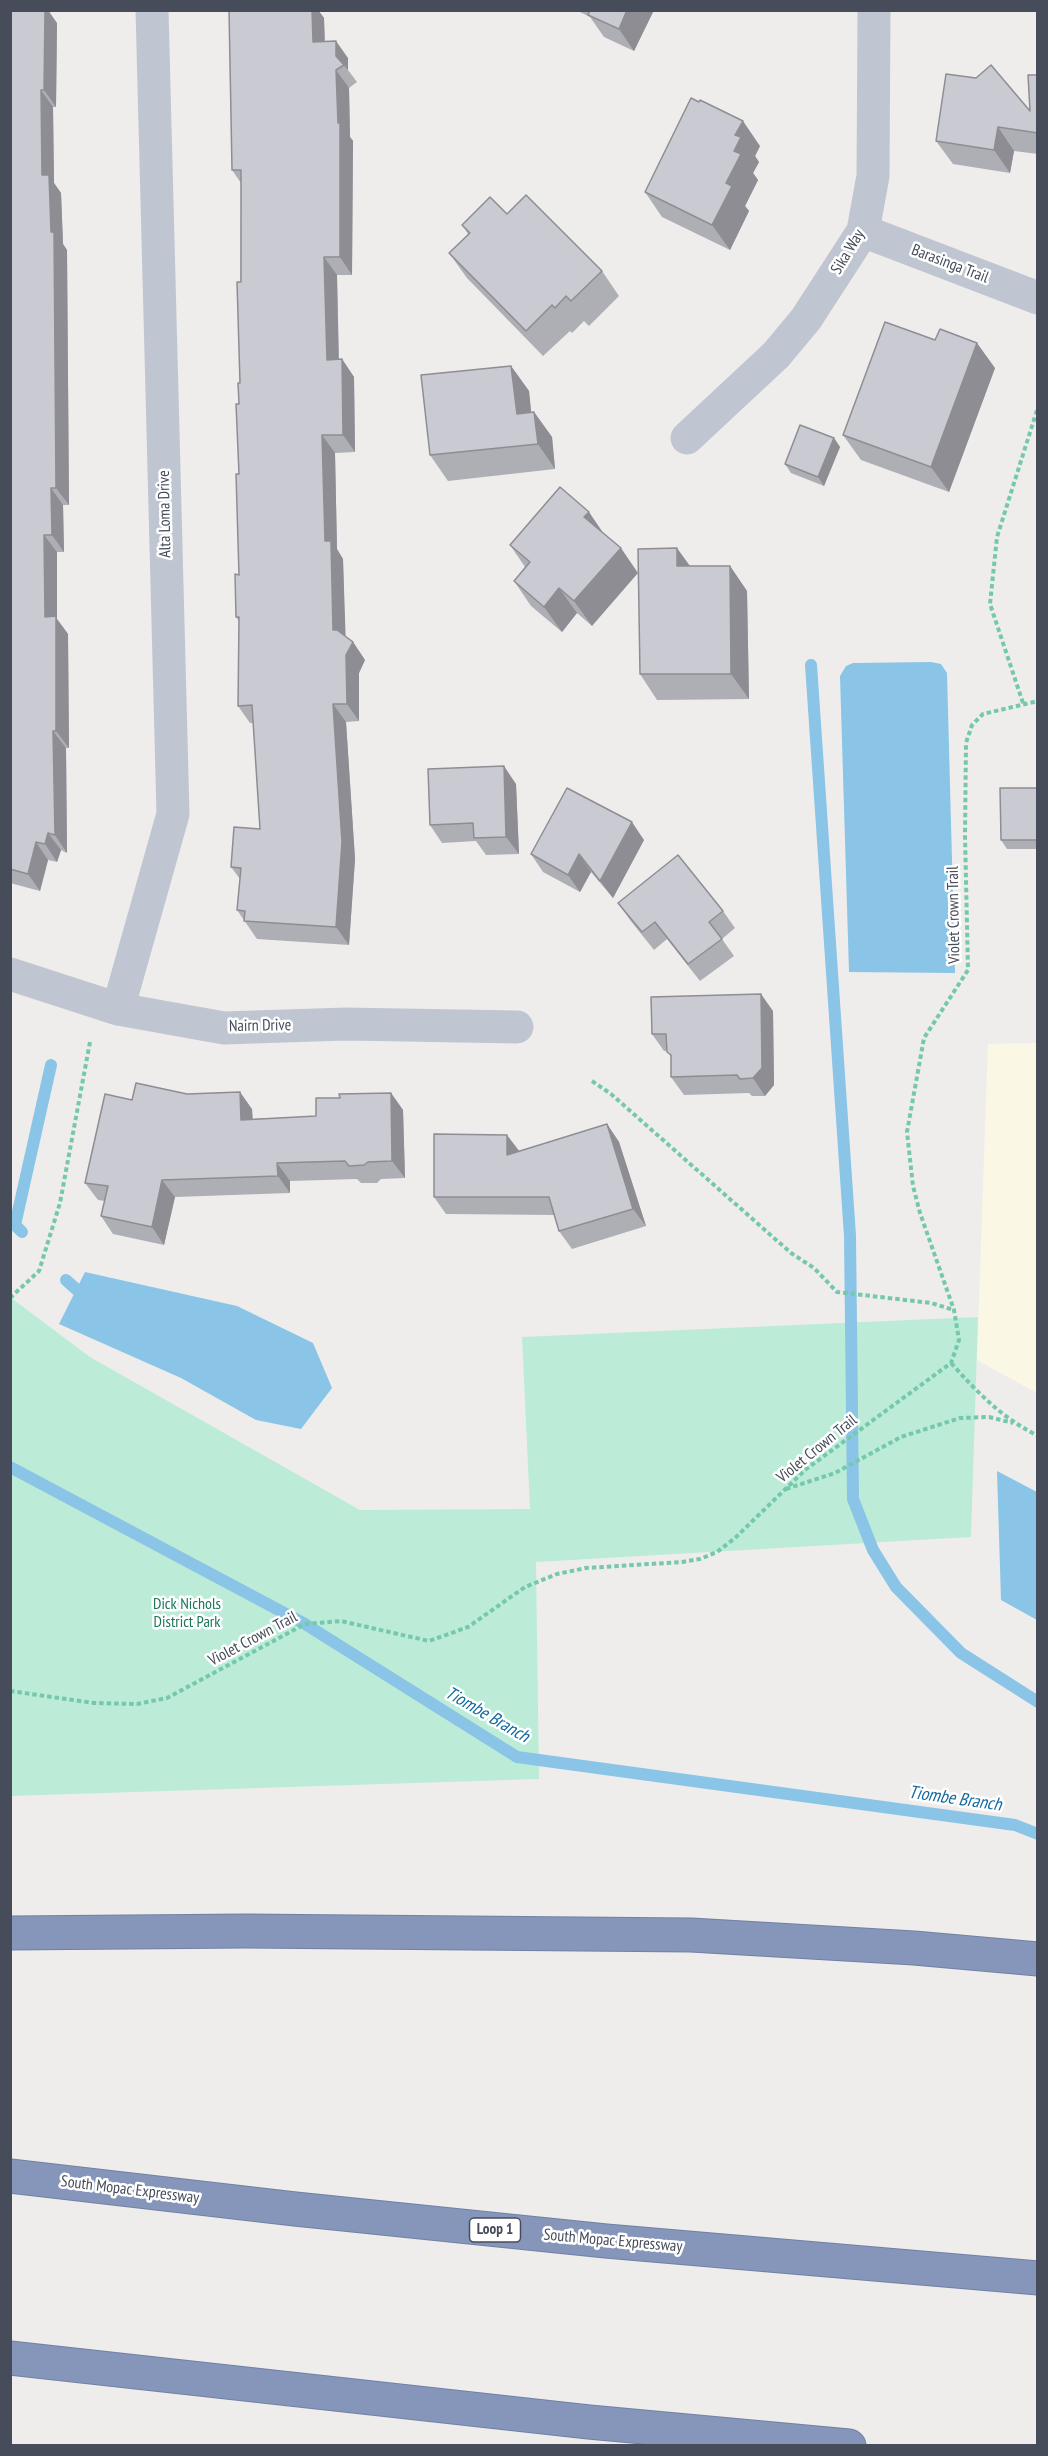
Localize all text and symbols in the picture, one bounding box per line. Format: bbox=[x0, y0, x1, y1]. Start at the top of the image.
street label: Sika Way bbox=[827, 226, 869, 278]
street label: Barasinga Trail bbox=[909, 241, 991, 287]
street label: Alta Loma Drive bbox=[155, 470, 175, 558]
street label: Violet Crown Trail bbox=[944, 866, 964, 964]
street label: Nairn Drive bbox=[229, 1016, 291, 1036]
street label: Violet Crown Trail bbox=[773, 1411, 861, 1487]
park label: Dick Nichols District Park bbox=[153, 1594, 221, 1632]
street label: Violet Crown Trail bbox=[205, 1608, 301, 1670]
water label: Tiombe Branch bbox=[441, 1682, 533, 1748]
water label: Tiombe Branch bbox=[907, 1782, 1003, 1816]
street label: South Mopac Expressway bbox=[60, 2172, 200, 2208]
road number: Loop 1 bbox=[470, 2218, 520, 2242]
street label: South Mopac Expressway bbox=[543, 2225, 683, 2257]

